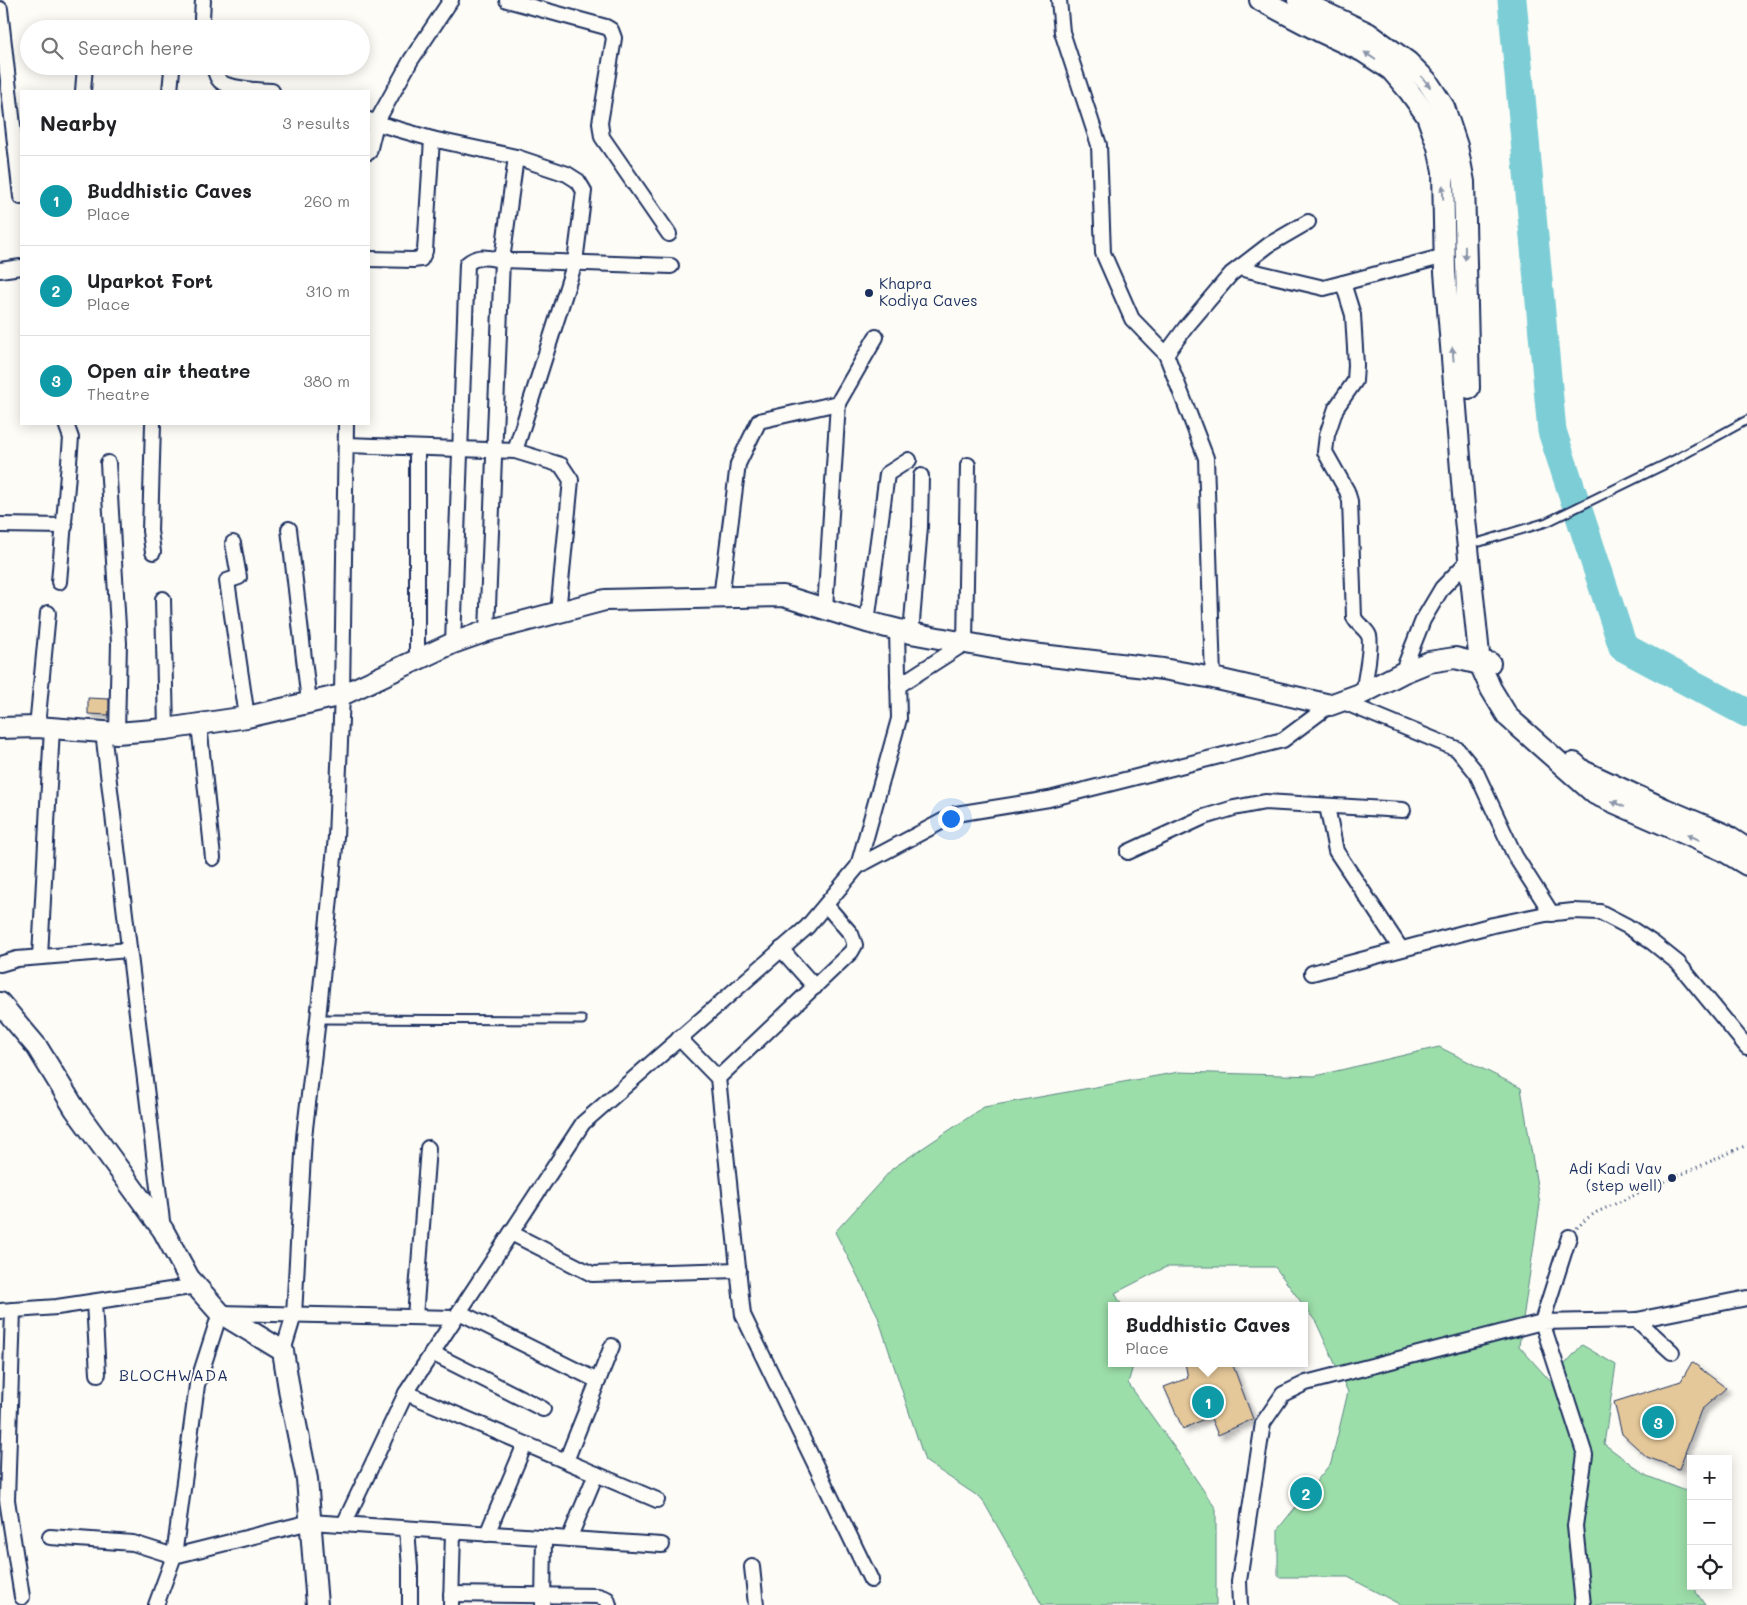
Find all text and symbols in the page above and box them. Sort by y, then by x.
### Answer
search box [20,20,370,75]
icon: search [38,34,66,62]
text: Search here [78,35,194,60]
one-way arrow [1363,51,1376,61]
one-way arrow [1421,75,1432,88]
text: Nearby [40,109,117,136]
text: 3 results [282,112,350,133]
text: Buddhistic Caves [87,178,252,203]
one-way arrow [1439,184,1447,200]
text: 1 [52,190,60,211]
text: 260 m [304,190,350,211]
text: Place [87,203,130,224]
one-way arrow [1461,246,1469,262]
text: Uparkot Fort [87,268,213,293]
place label: Khapra Kodiya Caves [879,273,978,310]
text: 2 [52,280,60,301]
text: 310 m [306,280,350,301]
marker: Khapra Kodiya Caves [863,287,875,299]
text: Place [87,293,130,314]
one-way arrow [1448,346,1456,362]
text: Open air theatre [87,358,250,383]
text: 3 [51,370,61,391]
text: 380 m [303,370,350,391]
text: Theatre [87,383,150,404]
one-way arrow [1611,800,1625,808]
your location [938,806,964,832]
one-way arrow [1686,832,1700,840]
place label: Adi Kadi Vav (step well) [1568,1158,1662,1195]
marker: Adi Kadi Vav (step well) [1666,1172,1678,1184]
popup [1108,1302,1308,1367]
text: Buddhistic Caves [1126,1312,1290,1337]
text: Place [1126,1337,1169,1358]
district label: BLOCHWADA [119,1364,229,1385]
pin: 1 [1192,1383,1224,1421]
pin: 3 [1642,1403,1674,1441]
map controls [1687,1455,1732,1590]
button: + [1687,1455,1732,1500]
pin: 2 [1290,1474,1322,1512]
button: − [1687,1500,1732,1545]
button: locate [1687,1545,1732,1590]

